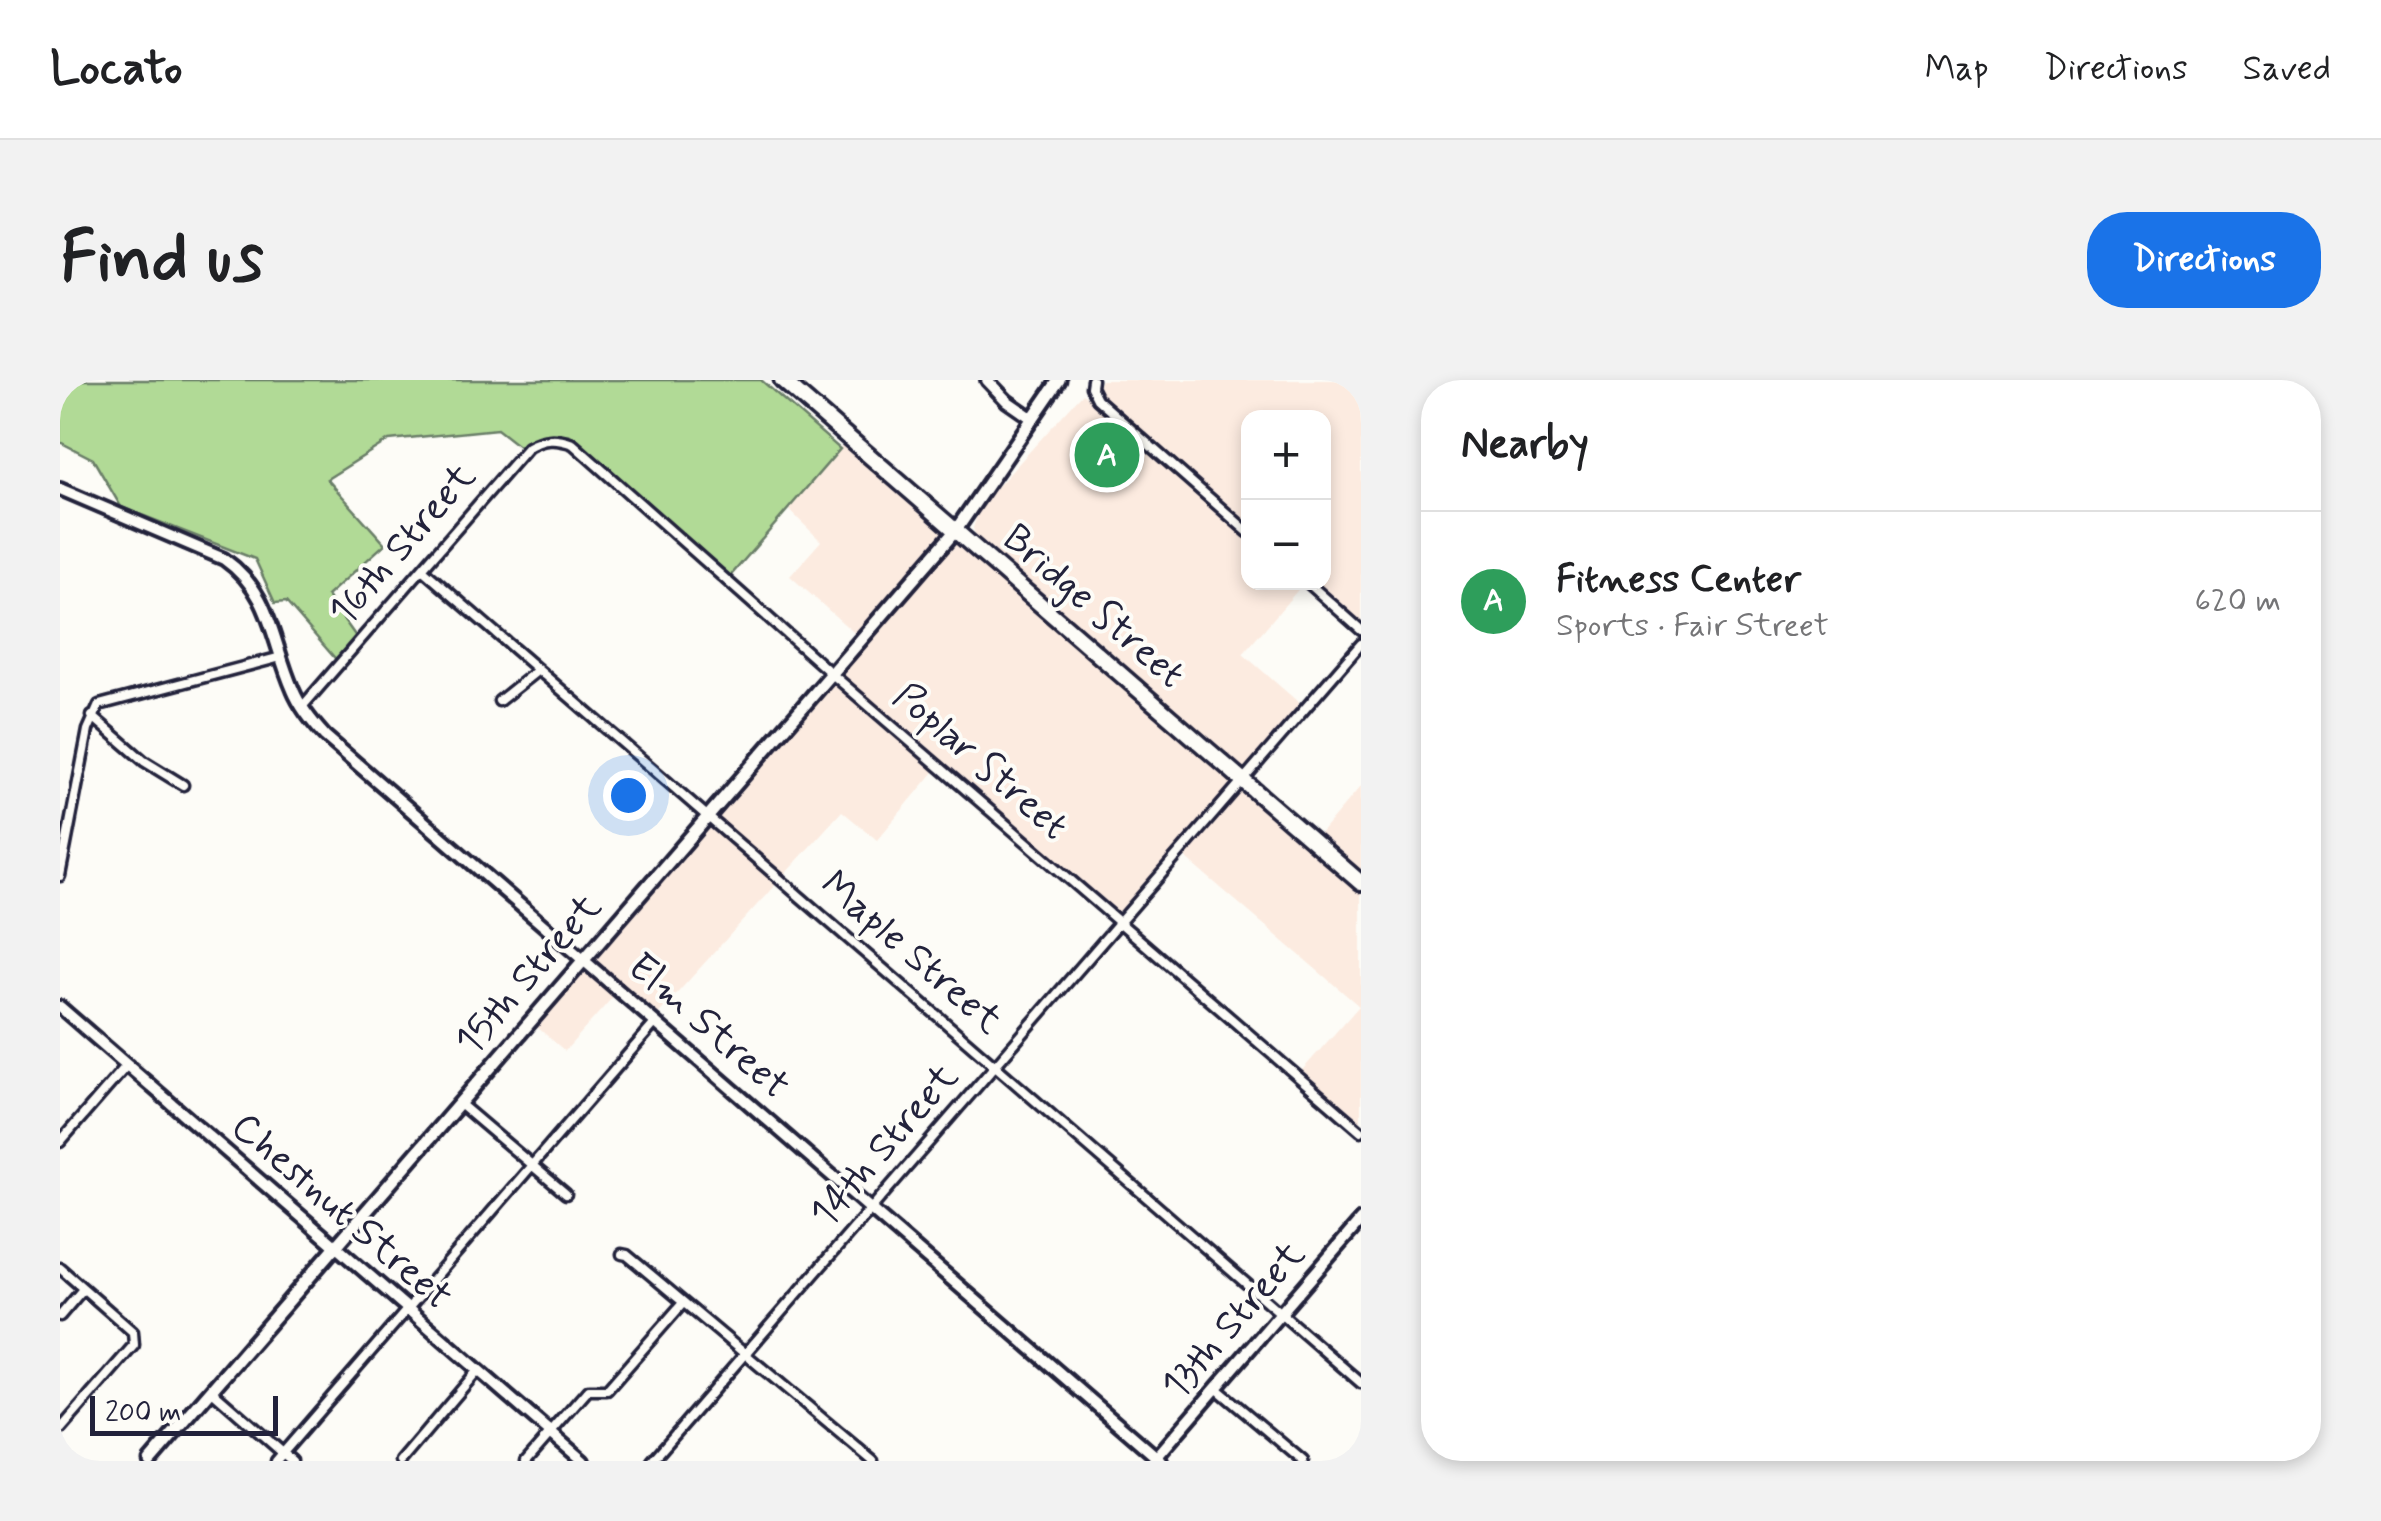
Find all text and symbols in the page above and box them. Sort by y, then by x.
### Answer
text: Locato [50,38,182,101]
text: Map [1925,46,1989,92]
text: Directions [2044,46,2188,92]
text: Saved [2243,46,2331,92]
button: Directions [2087,212,2321,308]
text: Find us [60,214,264,306]
map controls [1241,410,1331,590]
button: + [1241,410,1331,500]
pin: A [1074,418,1140,492]
text: Nearby [1461,418,1589,473]
street label: 16th Street [318,453,488,637]
button: − [1241,500,1331,590]
street label: Bridge Street [991,513,1195,701]
text: Fitness Center [1556,556,1801,605]
text: A [1483,580,1504,622]
text: 620 m [2194,580,2281,622]
text: Sports · Fair Street [1556,605,1829,647]
street label: Poplar Street [881,672,1079,852]
your location [603,770,654,821]
street label: Maple Street [809,860,1013,1046]
street label: 15th Street [444,883,614,1067]
street label: Elm Street [616,942,800,1112]
street label: 14th Street [799,1053,971,1239]
street label: Chestnut Street [219,1102,463,1322]
street label: 13th Street [1151,1231,1317,1411]
scale bar [90,1391,278,1436]
text: 200 m [105,1395,181,1432]

